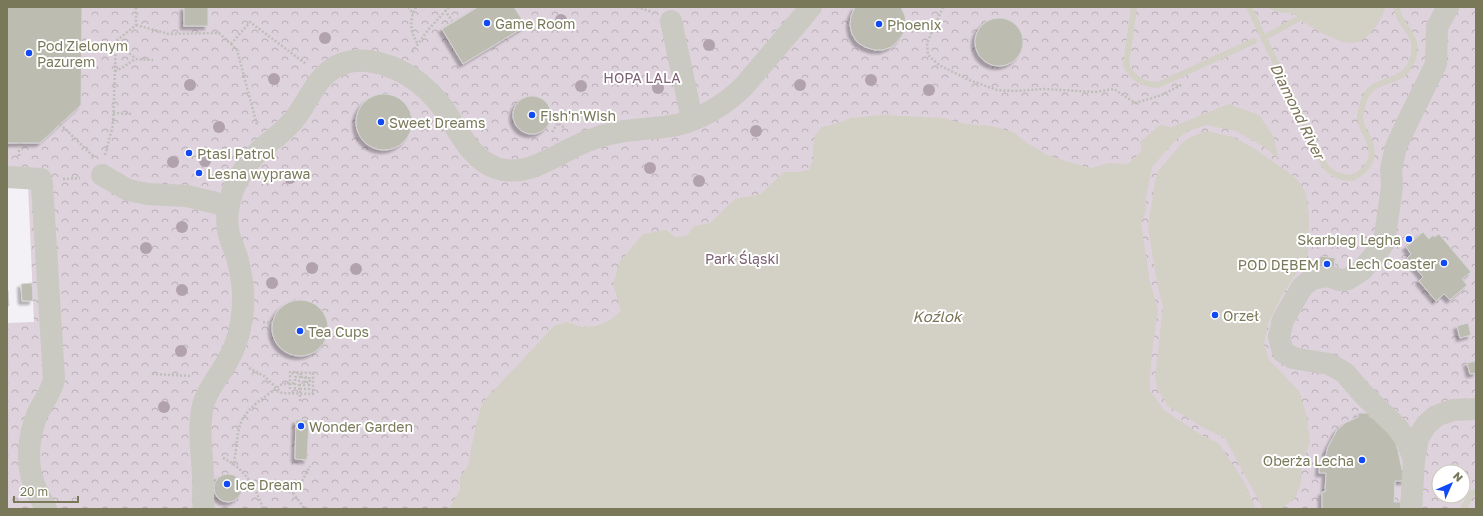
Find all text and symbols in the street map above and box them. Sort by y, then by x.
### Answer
place label: Game Room [495,15,575,32]
place label: Phoenix [887,16,942,33]
marker: Game Room [482,18,492,28]
marker: Phoenix [874,19,884,29]
place label: Pod Zielonym Pazurem [37,37,128,70]
marker: Pod Zielonym Pazurem [24,48,34,58]
water label: Diamond River [1267,60,1330,164]
park label: HOPA LALA [603,69,681,86]
place label: Fish'n'Wish [540,107,616,124]
marker: Fish'n'Wish [527,110,537,120]
place label: Sweet Dreams [389,114,485,131]
marker: Sweet Dreams [376,117,386,127]
place label: Ptasi Patrol [197,145,275,162]
marker: Ptasi Patrol [184,148,194,158]
place label: Lesna wyprawa [207,165,311,182]
marker: Lesna wyprawa [194,168,204,178]
place label: Skarbieg Legha [1297,231,1401,248]
marker: Skarbieg Legha [1404,234,1414,244]
park label: Park Śląski [705,250,779,267]
place label: Lech Coaster [1348,255,1437,272]
place label: POD DĘBEM [1238,256,1319,273]
marker: Lech Coaster [1439,258,1449,268]
marker: POD DĘBEM [1322,259,1332,269]
water label: Koźlok [913,307,963,325]
place label: Orzeł [1223,307,1259,324]
marker: Orzeł [1210,310,1220,320]
place label: Tea Cups [308,323,369,340]
marker: Tea Cups [295,326,305,336]
place label: Wonder Garden [309,418,413,435]
marker: Wonder Garden [296,421,306,431]
place label: Oberża Lecha [1263,452,1354,469]
marker: Oberża Lecha [1357,455,1367,465]
north arrow [1431,464,1471,504]
text: N [1451,469,1466,484]
place label: Ice Dream [235,476,302,493]
scale bar [14,478,78,504]
marker: Ice Dream [222,479,232,489]
text: 20 m [20,484,48,499]

